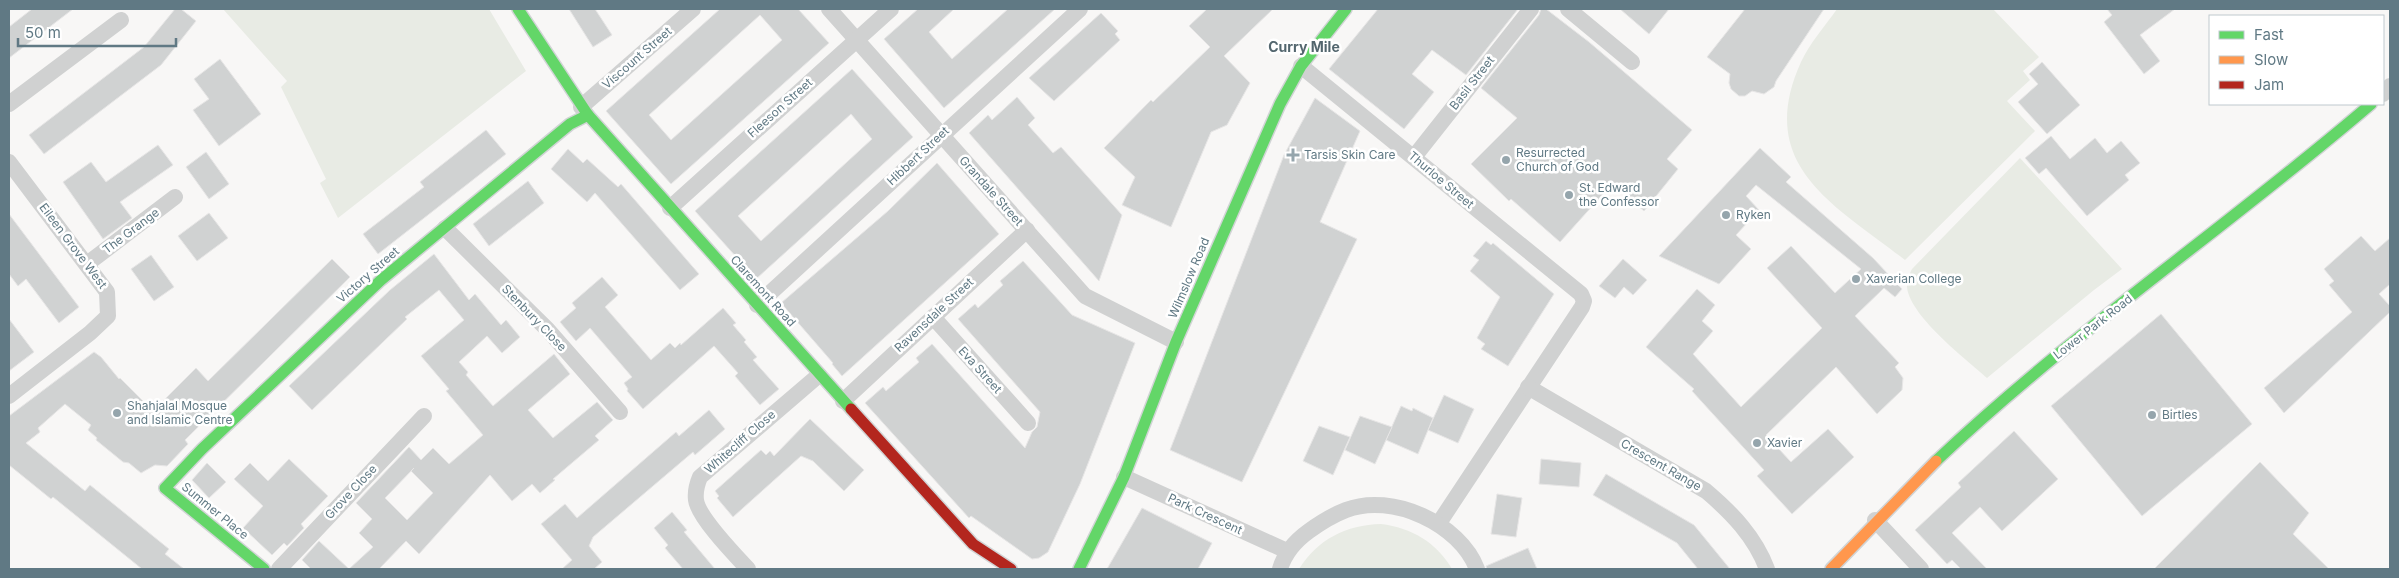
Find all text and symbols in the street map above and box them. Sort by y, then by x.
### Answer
scale bar [18,15,175,47]
legend [2209,15,2384,105]
text: 50 m [25,23,61,42]
street label: Viscount Street [599,23,674,92]
text: Fast [2254,25,2284,44]
district label: Curry Mile [1268,38,1340,55]
text: Slow [2254,50,2288,69]
street label: Basil Street [1446,53,1497,113]
street label: Fleeson Street [744,75,815,141]
text: Jam [2254,75,2284,94]
street label: Hibbert Street [884,123,952,188]
place label: Resurrected Church of God [1516,145,1599,174]
place label: Tarsis Skin Care [1304,147,1396,162]
marker: Tarsis Skin Care [1286,148,1300,162]
street label: Thurloe Street [1405,148,1477,211]
street label: Grandale Street [956,153,1027,229]
marker: Resurrected Church of God [1500,154,1512,166]
place label: St. Edward the Confessor [1579,180,1659,209]
marker: St. Edward the Confessor [1563,189,1575,201]
street label: Eileen Grove West [36,200,110,291]
street label: The Grange [99,204,162,257]
place label: Ryken [1736,207,1771,222]
marker: Ryken [1720,209,1732,221]
street label: Wilmslow Road [1165,235,1212,321]
street label: Victory Street [333,243,402,306]
street label: Claremont Road [727,252,799,329]
place label: Xaverian College [1866,271,1962,286]
marker: Xaverian College [1850,273,1862,285]
street label: Ravensdale Street [891,274,976,355]
street label: Stenbury Close [499,281,570,354]
street label: Lower Park Road [2050,291,2135,362]
street label: Eva Street [955,343,1005,396]
place label: Shahjalal Mosque and Islamic Centre [127,398,233,427]
marker: Shahjalal Mosque and Islamic Centre [111,407,123,419]
street label: Whitecliff Close [701,407,778,477]
place label: Birtles [2162,407,2198,422]
marker: Birtles [2146,409,2158,421]
street label: Crescent Range [1618,435,1704,494]
place label: Xavier [1767,435,1803,450]
marker: Xavier [1751,437,1763,449]
street label: Grove Close [322,461,380,522]
street label: Summer Place [179,479,252,542]
street label: Park Crescent [1166,490,1245,537]

